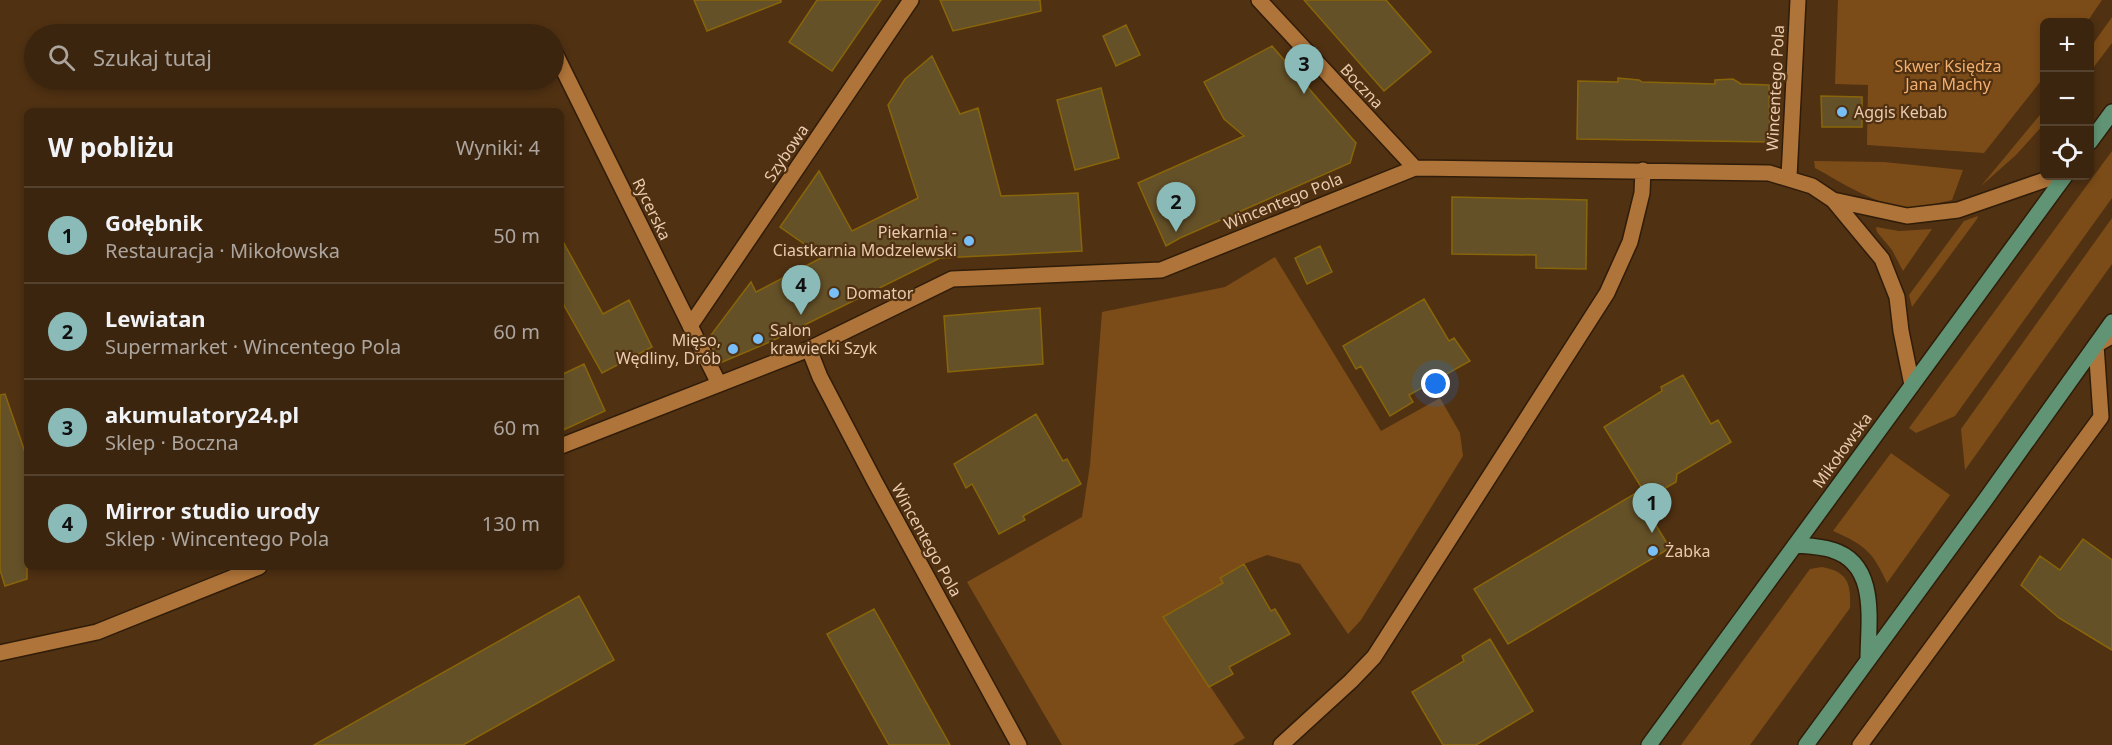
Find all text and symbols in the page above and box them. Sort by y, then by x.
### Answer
map controls [2040,18,2094,180]
button: + [2040,18,2094,72]
search box [24,24,564,90]
street label: Wincentego Pola [1761,24,1789,152]
icon: search [45,41,78,74]
text: Szukaj tutaj [93,42,212,72]
pin: 3 [1284,44,1324,94]
park label: Skwer Księdza Jana Machy [1895,55,2001,95]
street label: Boczna [1335,59,1389,113]
button: − [2040,72,2094,126]
place label: Aggis Kebab [1854,101,1947,123]
marker: Aggis Kebab [1835,105,1849,119]
street label: Szybowa [759,120,813,186]
button: locate [2040,126,2094,180]
text: W pobliżu [48,129,174,165]
text: Wyniki: 4 [456,134,540,161]
street label: Wincentego Pola [1220,167,1346,235]
street label: Rycerska [628,174,676,244]
pin: 2 [1156,182,1196,232]
text: Gołębnik [105,207,203,237]
place label: Piekarnia - Ciastkarnia Modzelewski [773,221,957,261]
text: 1 [62,222,73,249]
text: 50 m [493,222,540,249]
marker: Piekarnia - Ciastkarnia Modzelewski [962,234,976,248]
text: Restauracja · Mikołowska [105,237,340,264]
pin: 4 [782,266,820,315]
place label: Domator [846,282,914,304]
marker: Domator [827,286,841,300]
text: Lewiatan [105,303,206,333]
text: 2 [62,318,73,345]
text: 60 m [493,318,540,345]
place label: Salon krawiecki Szyk [770,319,878,359]
place label: Mięso, Wędliny, Drób [616,329,721,369]
marker: Salon krawiecki Szyk [751,332,765,346]
text: Supermarket · Wincentego Pola [105,333,401,360]
marker: Mięso, Wędliny, Drób [726,342,740,356]
your location [1421,369,1450,398]
text: akumulatory24.pl [105,399,299,429]
street label: Mikołowska [1807,408,1877,492]
text: 3 [62,414,73,441]
text: 60 m [493,414,540,441]
text: Sklep · Boczna [105,429,239,456]
street label: Wincentego Pola [887,479,967,601]
pin: 1 [1632,484,1672,533]
text: Mirror studio urody [105,495,320,525]
text: 4 [62,510,73,537]
text: 130 m [482,510,540,537]
text: Sklep · Wincentego Pola [105,525,329,552]
place label: Żabka [1665,540,1711,562]
marker: Żabka [1646,544,1660,558]

